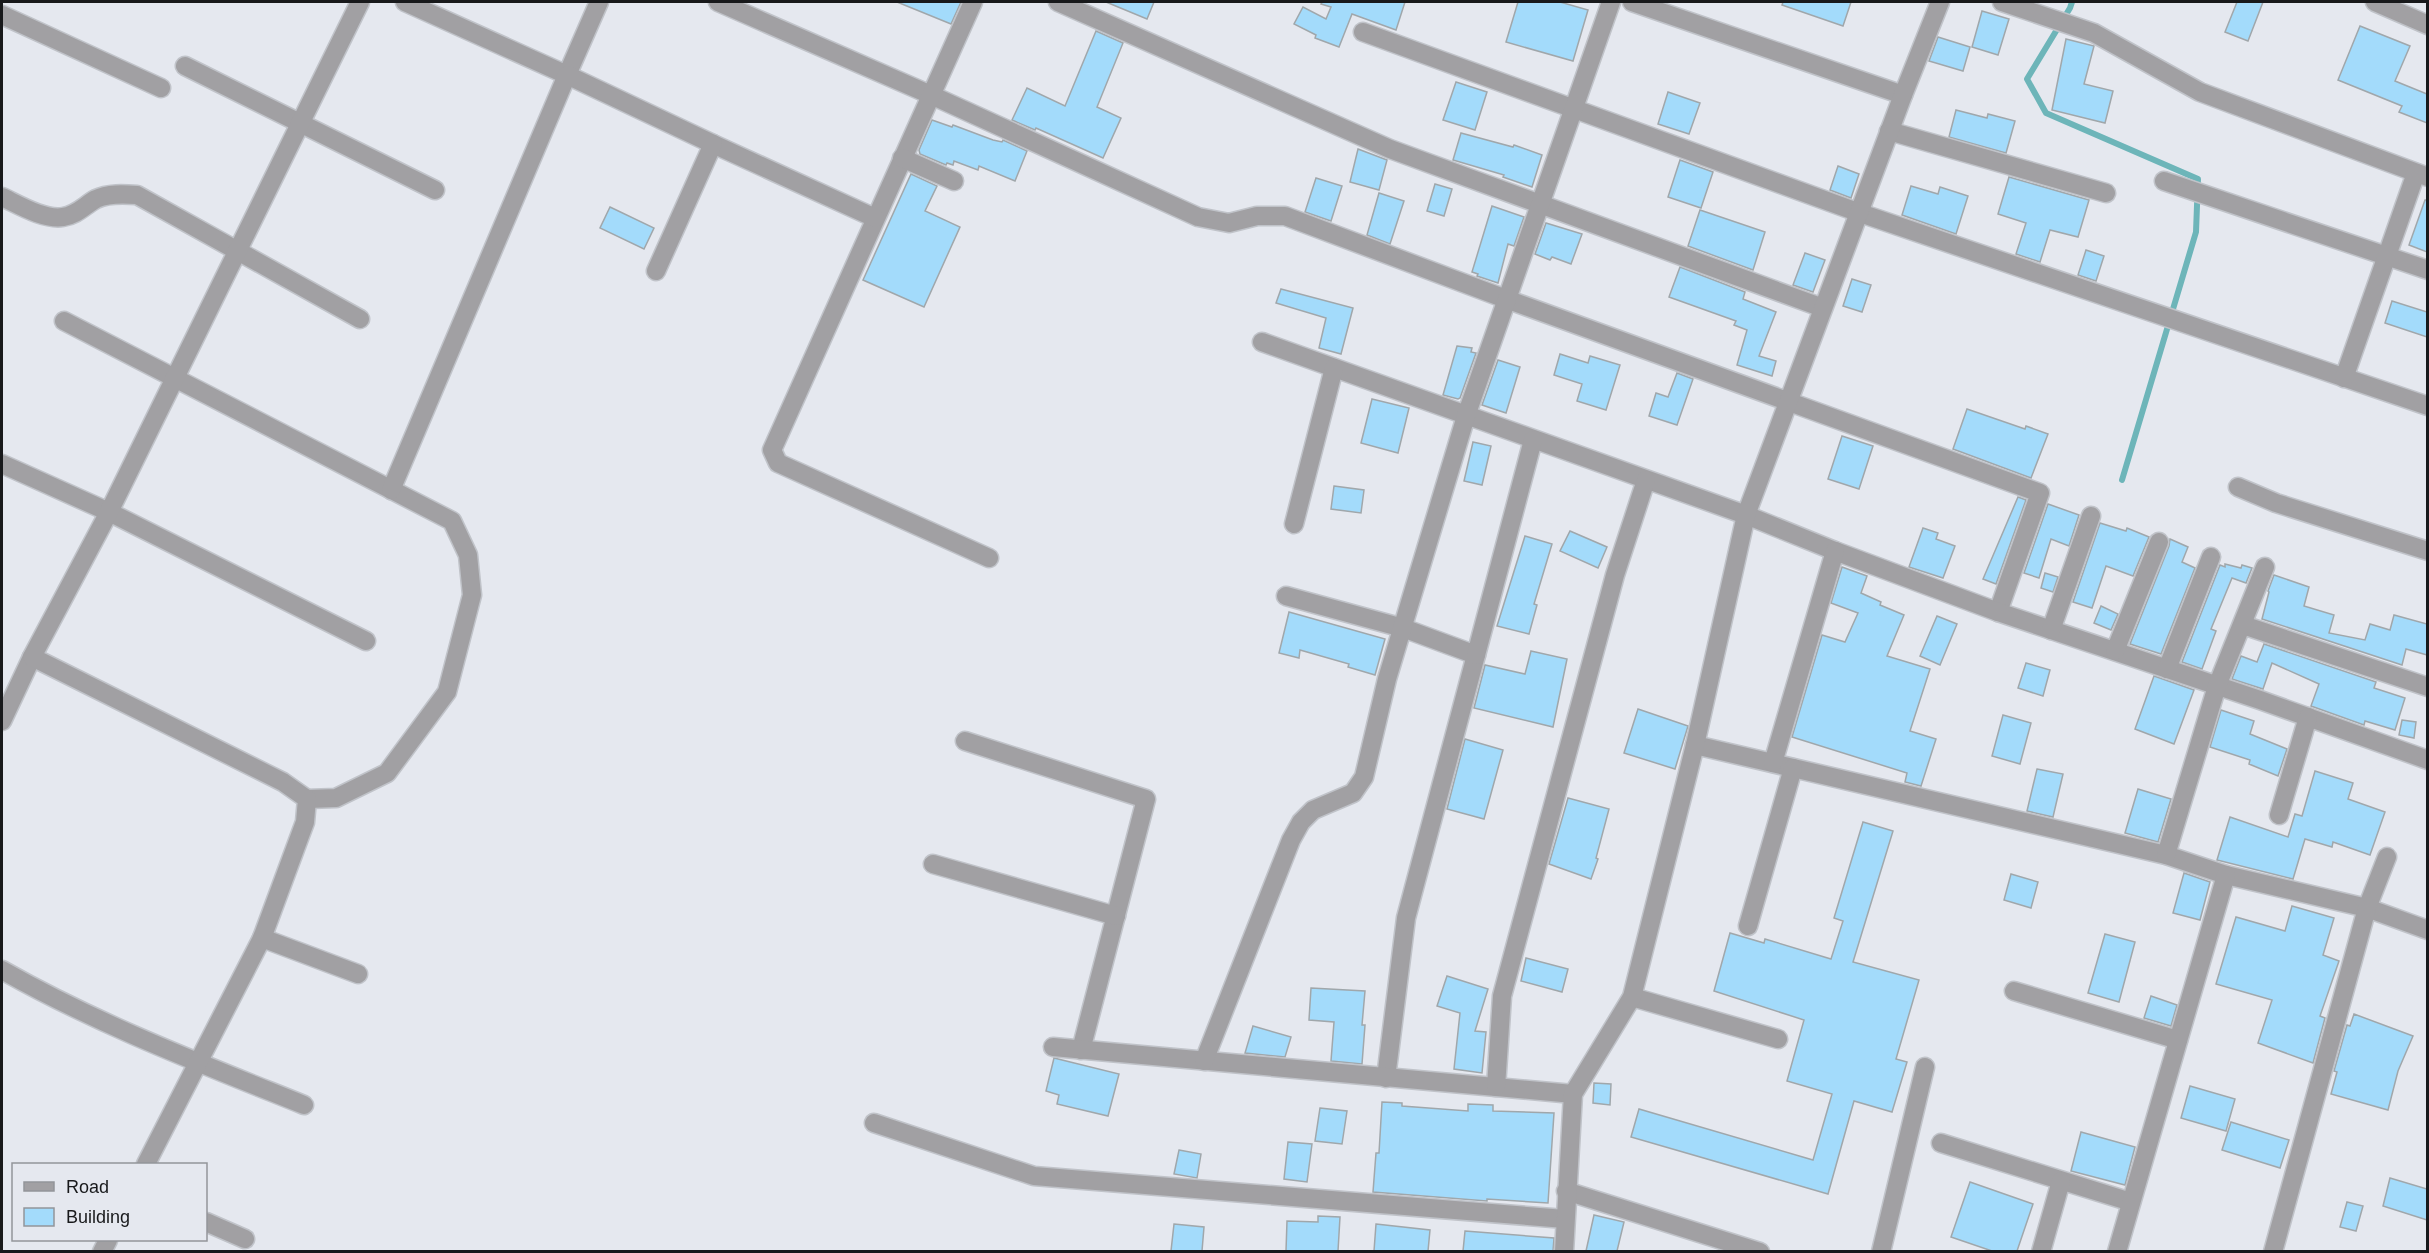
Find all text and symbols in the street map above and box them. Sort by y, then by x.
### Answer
legend [12,1163,207,1241]
text: Road [66,1177,109,1197]
text: Building [66,1207,130,1227]

